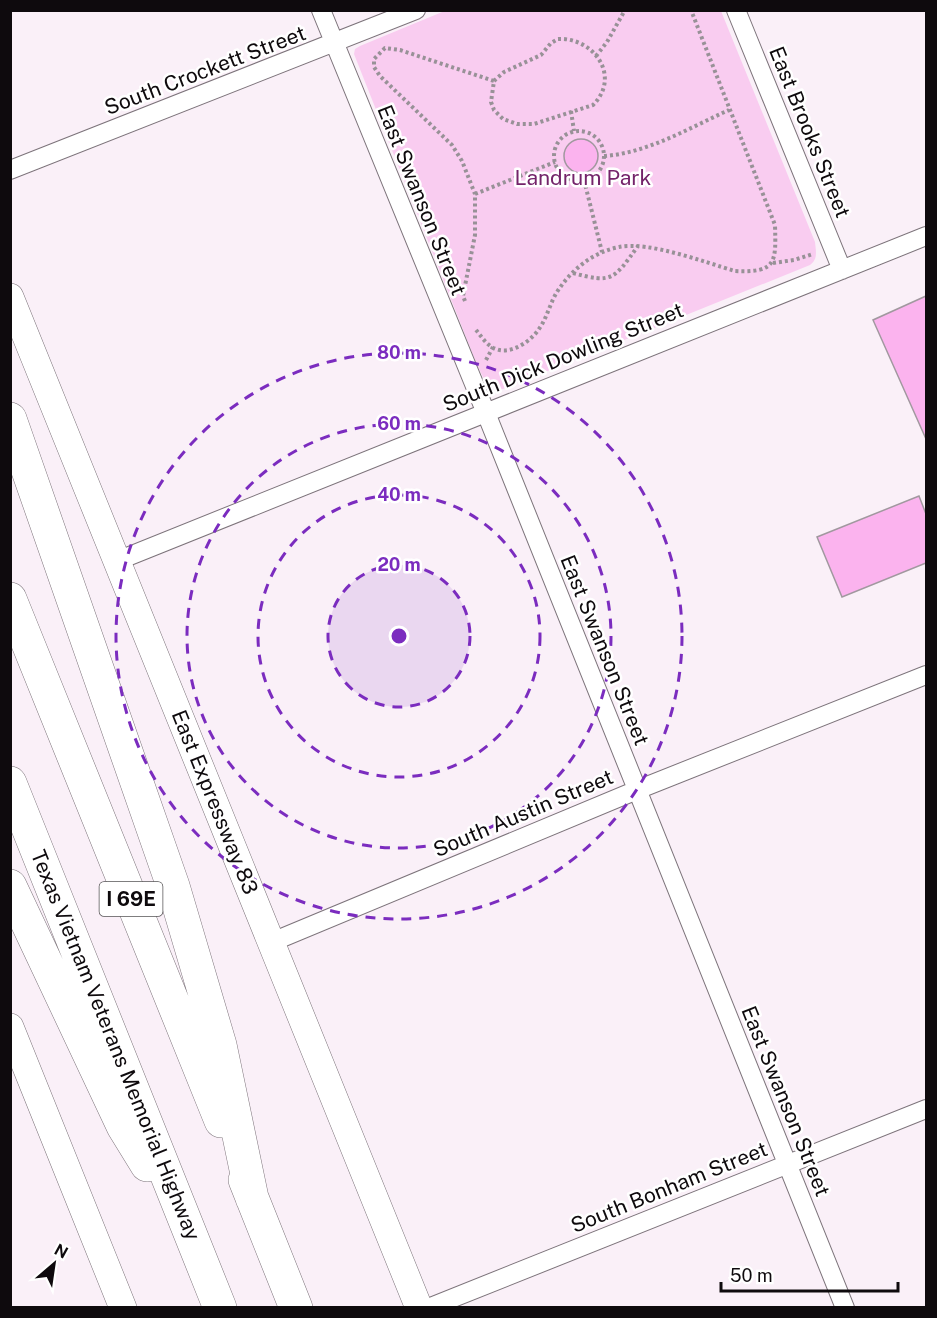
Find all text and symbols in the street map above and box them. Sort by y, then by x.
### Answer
street label: South Crockett Street [101,20,309,120]
street label: East Brooks Street [764,43,856,221]
street label: East Swanson Street [372,101,472,299]
park label: Landrum Park [515,165,652,190]
street label: South Dick Dowling Street [439,297,687,417]
text: 80 m [377,342,421,363]
text: 60 m [377,413,421,434]
text: 40 m [377,484,421,505]
street label: East Swanson Street [555,551,655,749]
text: 20 m [377,554,421,575]
centre of rings [389,626,409,646]
street label: East Expressway 83 [167,706,263,898]
street label: South Austin Street [429,764,617,862]
street label: Texas Vietnam Veterans Memorial Highway [26,846,206,1244]
road number: I 69E [100,882,162,916]
street label: East Swanson Street [736,1002,836,1200]
street label: South Bonham Street [567,1136,771,1238]
north arrow [24,1234,84,1294]
text: N [51,1240,71,1263]
scale bar [721,1255,898,1293]
text: 50 m [730,1265,773,1286]

